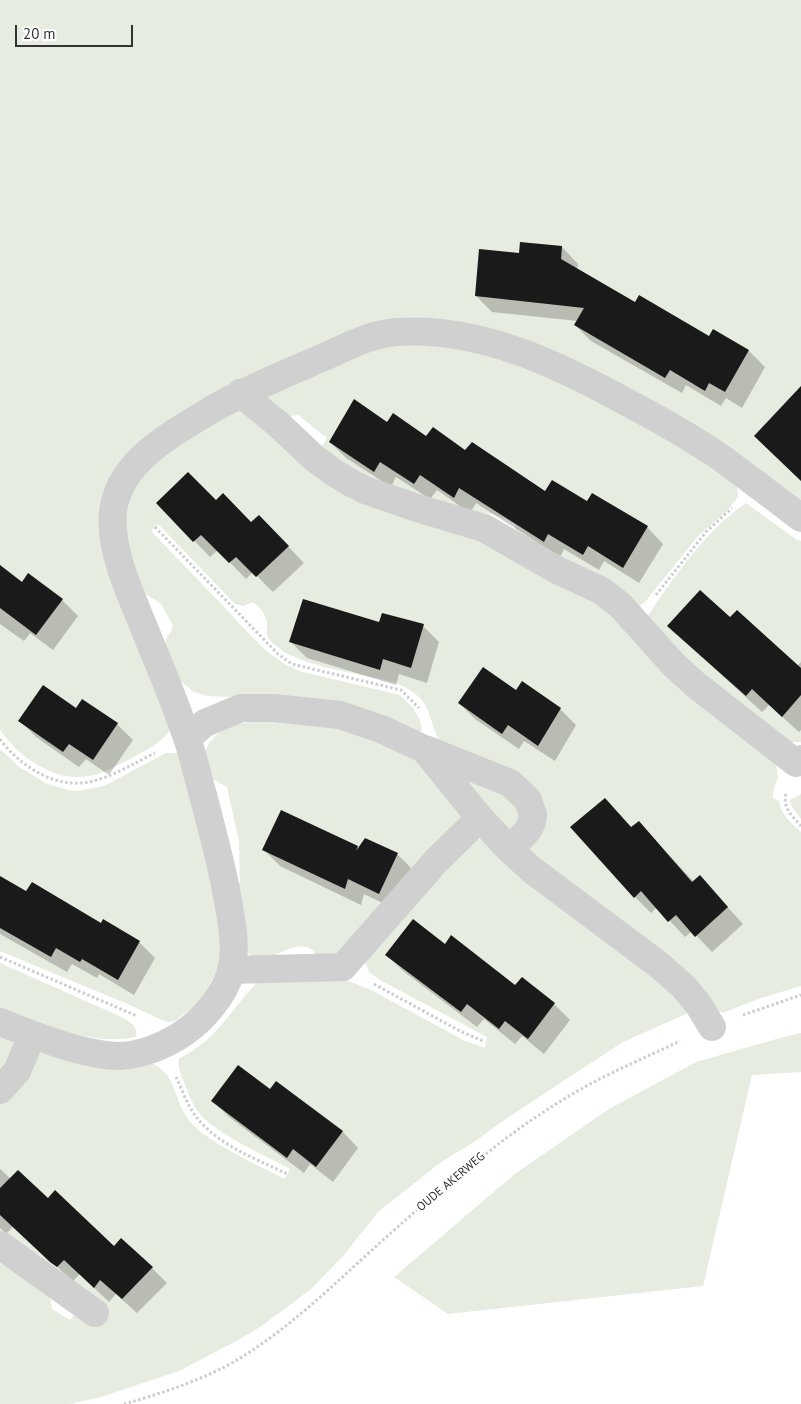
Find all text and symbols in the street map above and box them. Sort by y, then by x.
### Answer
scale bar [18,15,135,47]
text: 20 m [23,24,56,43]
street label: OUDE AKERWEG [414,1149,488,1215]

